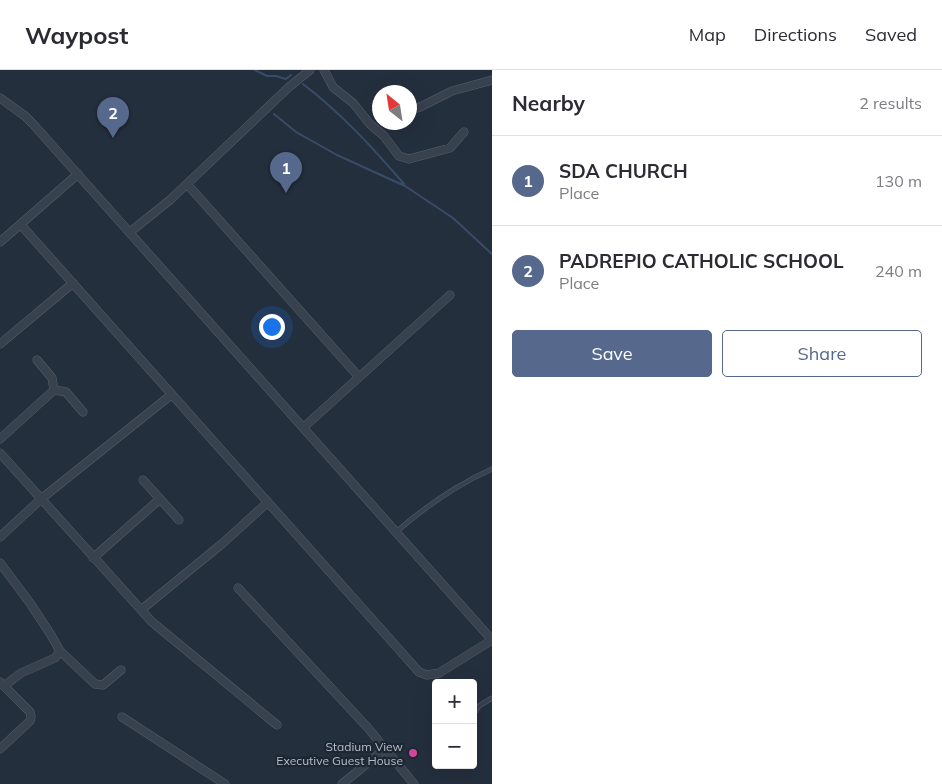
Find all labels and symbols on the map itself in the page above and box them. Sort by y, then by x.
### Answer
north arrow [372,85,417,130]
pin: 2 [97,97,129,138]
pin: 1 [270,152,302,193]
your location [259,314,285,340]
place label: Stadium View Executive Guest House [276,739,404,768]
marker: Stadium View Executive Guest House [407,747,419,759]

